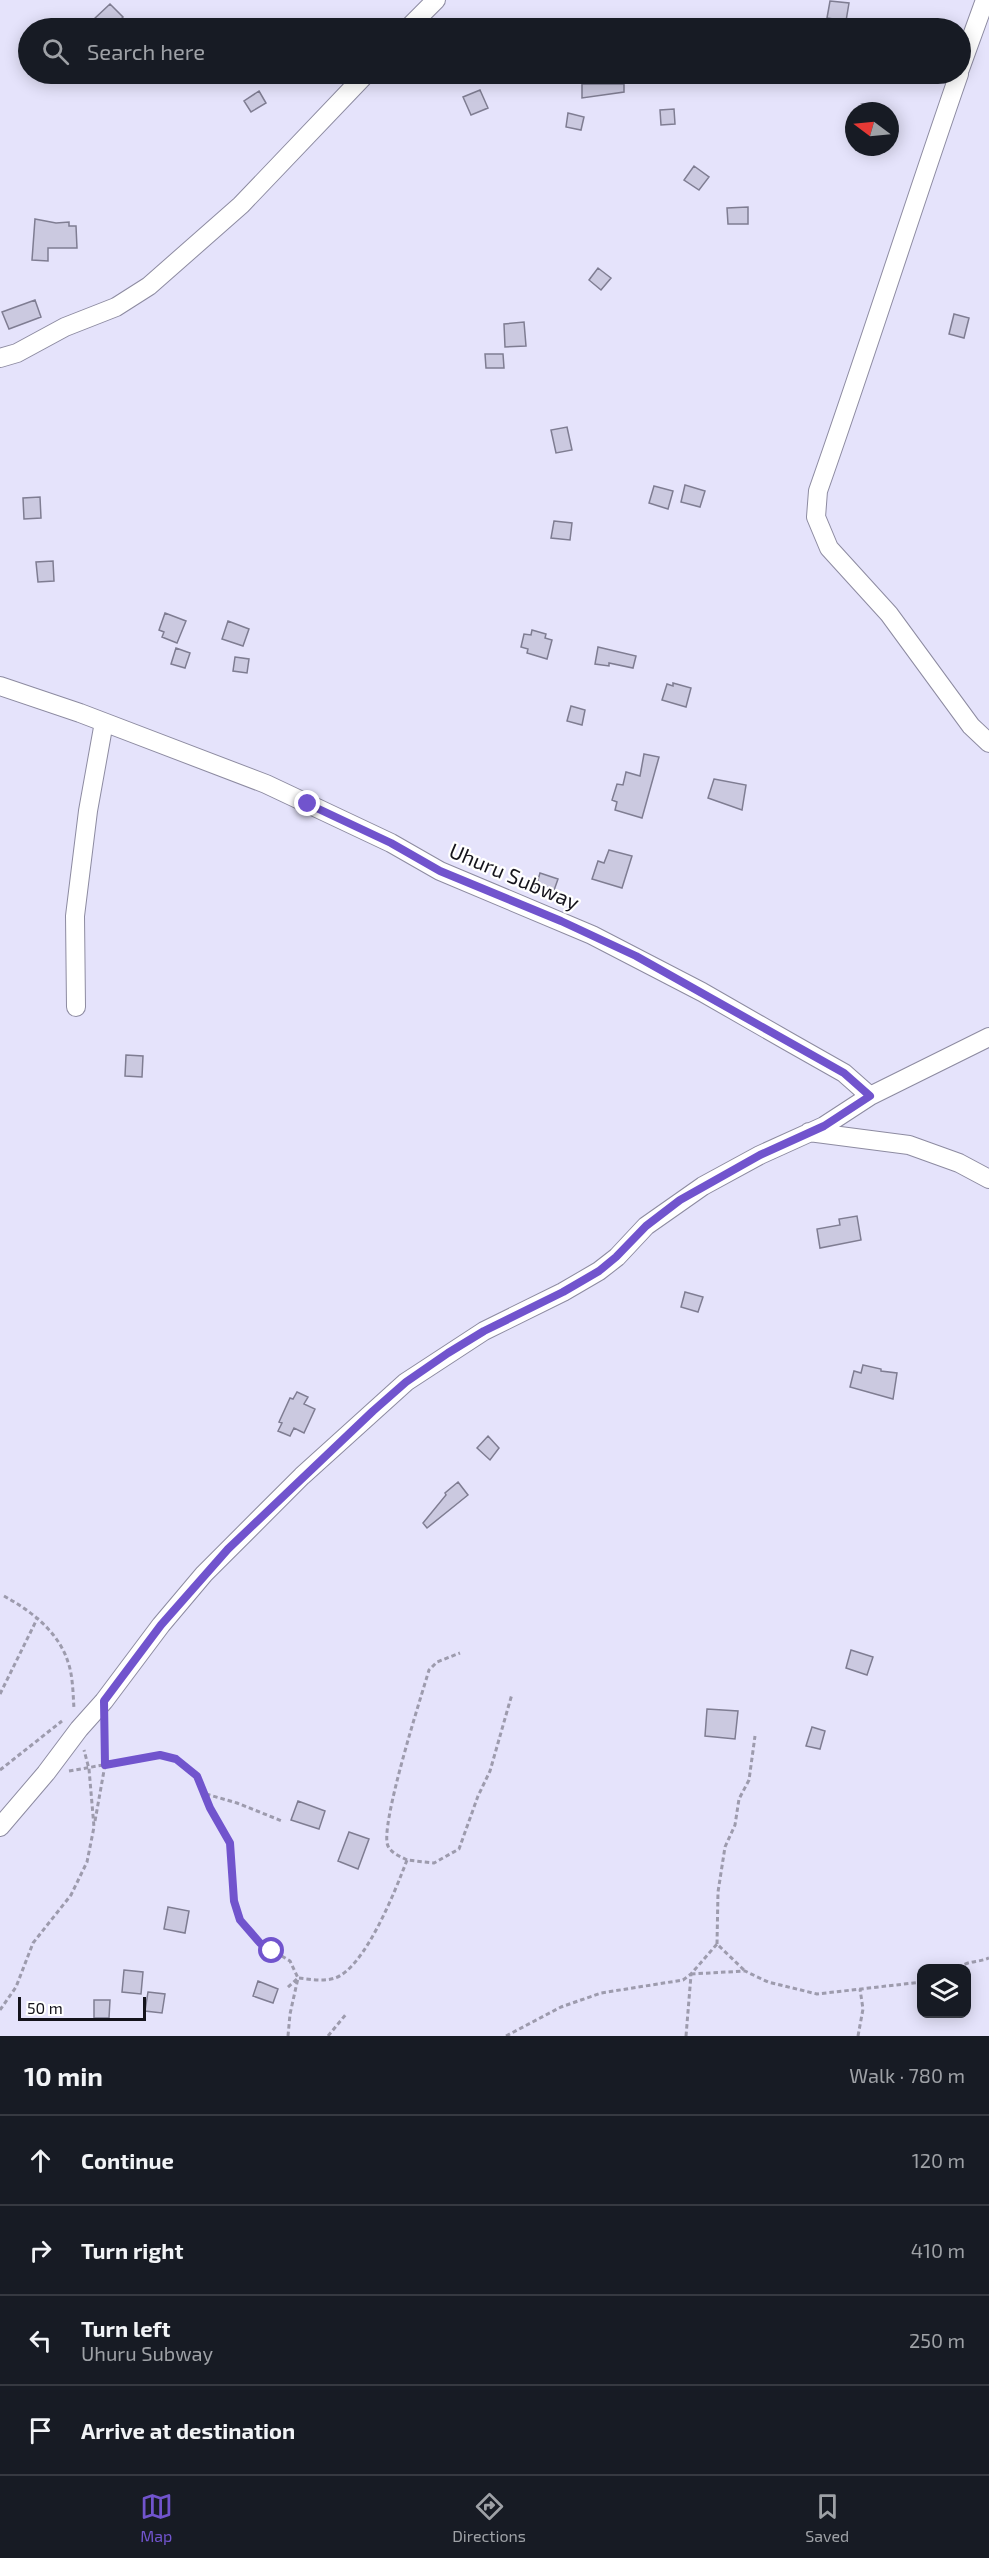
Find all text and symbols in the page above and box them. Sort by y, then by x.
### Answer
search box [18,18,971,84]
icon: search [39,35,72,68]
text: Search here [87,38,205,64]
north arrow [845,102,899,156]
route end [294,790,320,816]
street label: Uhuru Subway [446,837,583,914]
route start [258,1937,284,1963]
map controls [917,1964,971,2018]
button: layers [917,1964,971,2018]
scale bar [18,1994,146,2022]
text: 50 m [27,1998,63,2017]
text: 10 min [24,2060,103,2091]
text: Walk · 780 m [849,2063,965,2087]
icon: ahead [24,2144,57,2177]
text: Continue [81,2147,174,2173]
text: 120 m [912,2148,965,2172]
icon: right [24,2234,57,2267]
text: Turn right [81,2237,183,2263]
text: 410 m [911,2238,965,2262]
text: Turn left [81,2315,170,2341]
icon: left [24,2324,57,2357]
text: 250 m [909,2328,965,2352]
text: Uhuru Subway [81,2341,213,2365]
icon: arrive [24,2414,57,2447]
text: Arrive at destination [81,2417,295,2443]
tab: Map [140,2490,173,2545]
tab: Directions [452,2490,526,2545]
tab: Saved [805,2490,849,2545]

